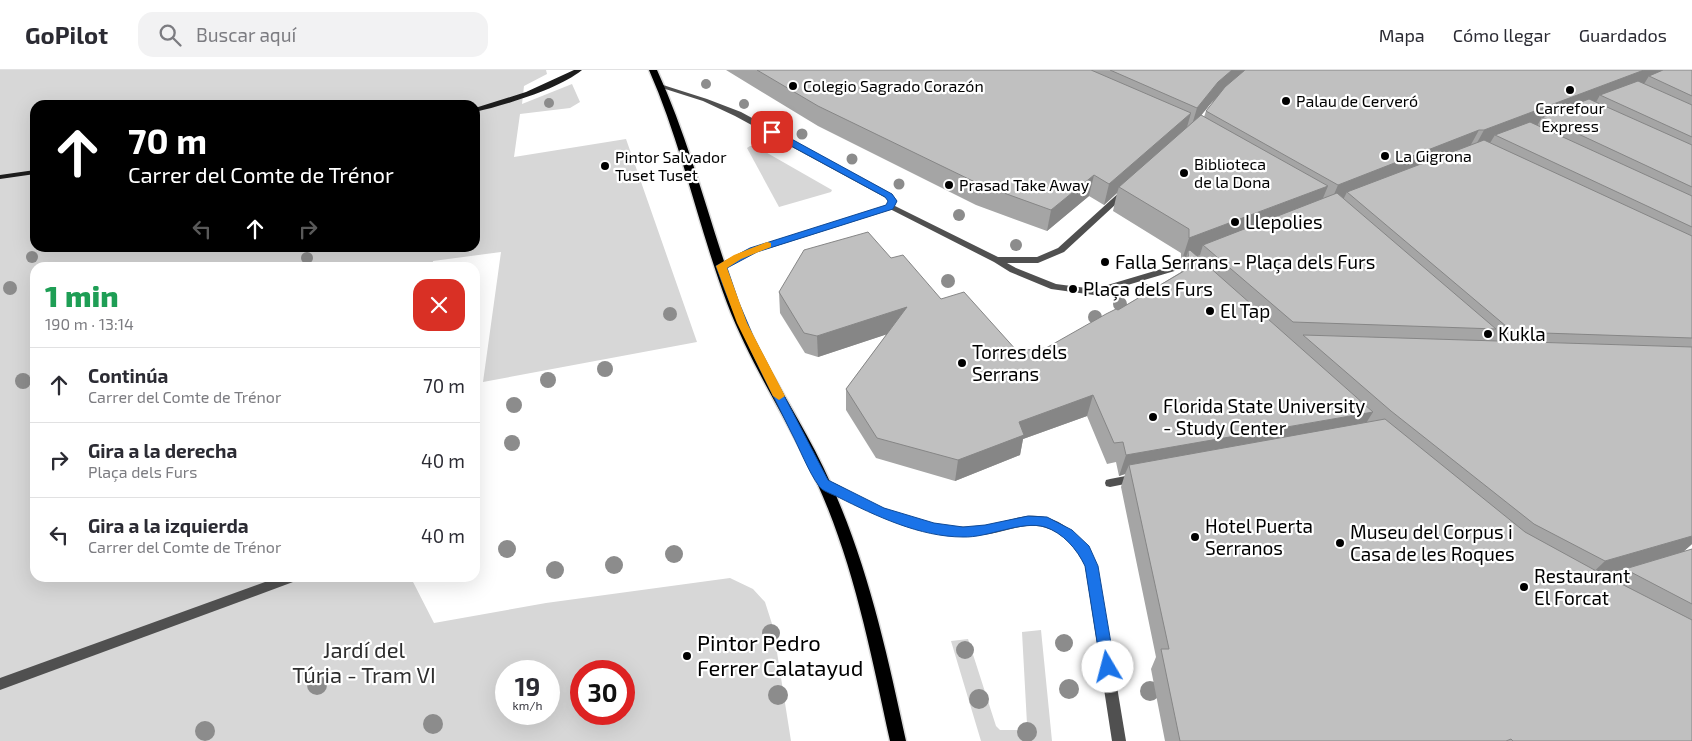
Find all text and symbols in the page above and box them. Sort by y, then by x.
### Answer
search box [138,12,488,57]
text: GoPilot [25,20,108,49]
icon: search [156,21,184,49]
text: Buscar aquí [196,23,296,46]
text: Mapa [1379,24,1425,46]
text: Cómo llegar [1453,24,1551,46]
text: Guardados [1579,24,1667,46]
place label: Colegio Sagrado Corazón [803,76,984,95]
marker: Colegio Sagrado Corazón [787,80,799,92]
marker: Carrefour Express [1564,84,1576,96]
place label: Palau de Cerveró [1296,91,1418,110]
marker: Palau de Cerveró [1280,95,1292,107]
place label: Carrefour Express [1535,98,1605,135]
pin [751,111,793,153]
icon: arrive [758,118,786,146]
text: 70 m [128,119,207,161]
icon: ahead [45,120,110,185]
place label: La Gigrona [1395,146,1472,165]
place label: Pintor Salvador Tuset Tuset [615,147,727,184]
marker: La Gigrona [1379,150,1391,162]
place label: Biblioteca de la Dona [1194,154,1270,191]
marker: Pintor Salvador Tuset Tuset [599,160,611,172]
text: Carrer del Comte de Trénor [128,161,394,187]
marker: Biblioteca de la Dona [1178,167,1190,179]
place label: Prasad Take Away [959,175,1090,194]
marker: Prasad Take Away [943,179,955,191]
place label: Llepolies [1245,210,1323,233]
icon: left [188,215,216,243]
icon: ahead [241,215,269,243]
icon: right [294,215,322,243]
marker: Llepolies [1229,216,1241,228]
place label: Falla Serrans - Plaça dels Furs [1115,250,1375,274]
marker: Falla Serrans - Plaça dels Furs [1099,256,1111,268]
text: 1 min [45,277,119,313]
place label: Plaça dels Furs [1083,277,1213,301]
button: close [413,279,465,331]
marker: Plaça dels Furs [1067,283,1079,295]
place label: El Tap [1220,299,1270,322]
marker: El Tap [1204,305,1216,317]
text: 190 m · 13:14 [45,314,134,333]
place label: Kukla [1498,322,1546,345]
marker: Kukla [1482,328,1494,340]
place label: Torres dels Serrans [972,340,1067,385]
marker: Torres dels Serrans [956,357,968,369]
text: Continúa [88,364,168,387]
icon: ahead [45,371,73,399]
text: 70 m [423,374,465,397]
text: Carrer del Comte de Trénor [88,387,281,406]
place label: Florida State University - Study Center [1163,394,1365,439]
marker: Florida State University - Study Center [1147,411,1159,423]
text: Gira a la derecha [88,439,237,462]
icon: right [45,446,73,474]
text: 40 m [421,449,465,472]
text: Plaça dels Furs [88,462,197,481]
text: Gira a la izquierda [88,514,249,537]
place label: Hotel Puerta Serranos [1205,514,1313,559]
place label: Museu del Corpus i Casa de les Roques [1350,520,1515,565]
icon: left [45,521,73,549]
text: 40 m [421,524,465,547]
marker: Hotel Puerta Serranos [1189,531,1201,543]
text: Carrer del Comte de Trénor [88,537,281,556]
marker: Museu del Corpus i Casa de les Roques [1334,537,1346,549]
place label: Restaurant El Forcat [1534,564,1630,609]
marker: Restaurant El Forcat [1518,581,1530,593]
place label: Pintor Pedro Ferrer Calatayud [697,629,863,680]
park label: Jardí del Túria - Tram VI [292,636,436,687]
position arrow [1081,640,1133,692]
marker: Pintor Pedro Ferrer Calatayud [681,650,693,662]
speed limit sign: 30 [570,660,635,725]
text: 19 [515,671,540,701]
text: km/h [513,698,542,712]

